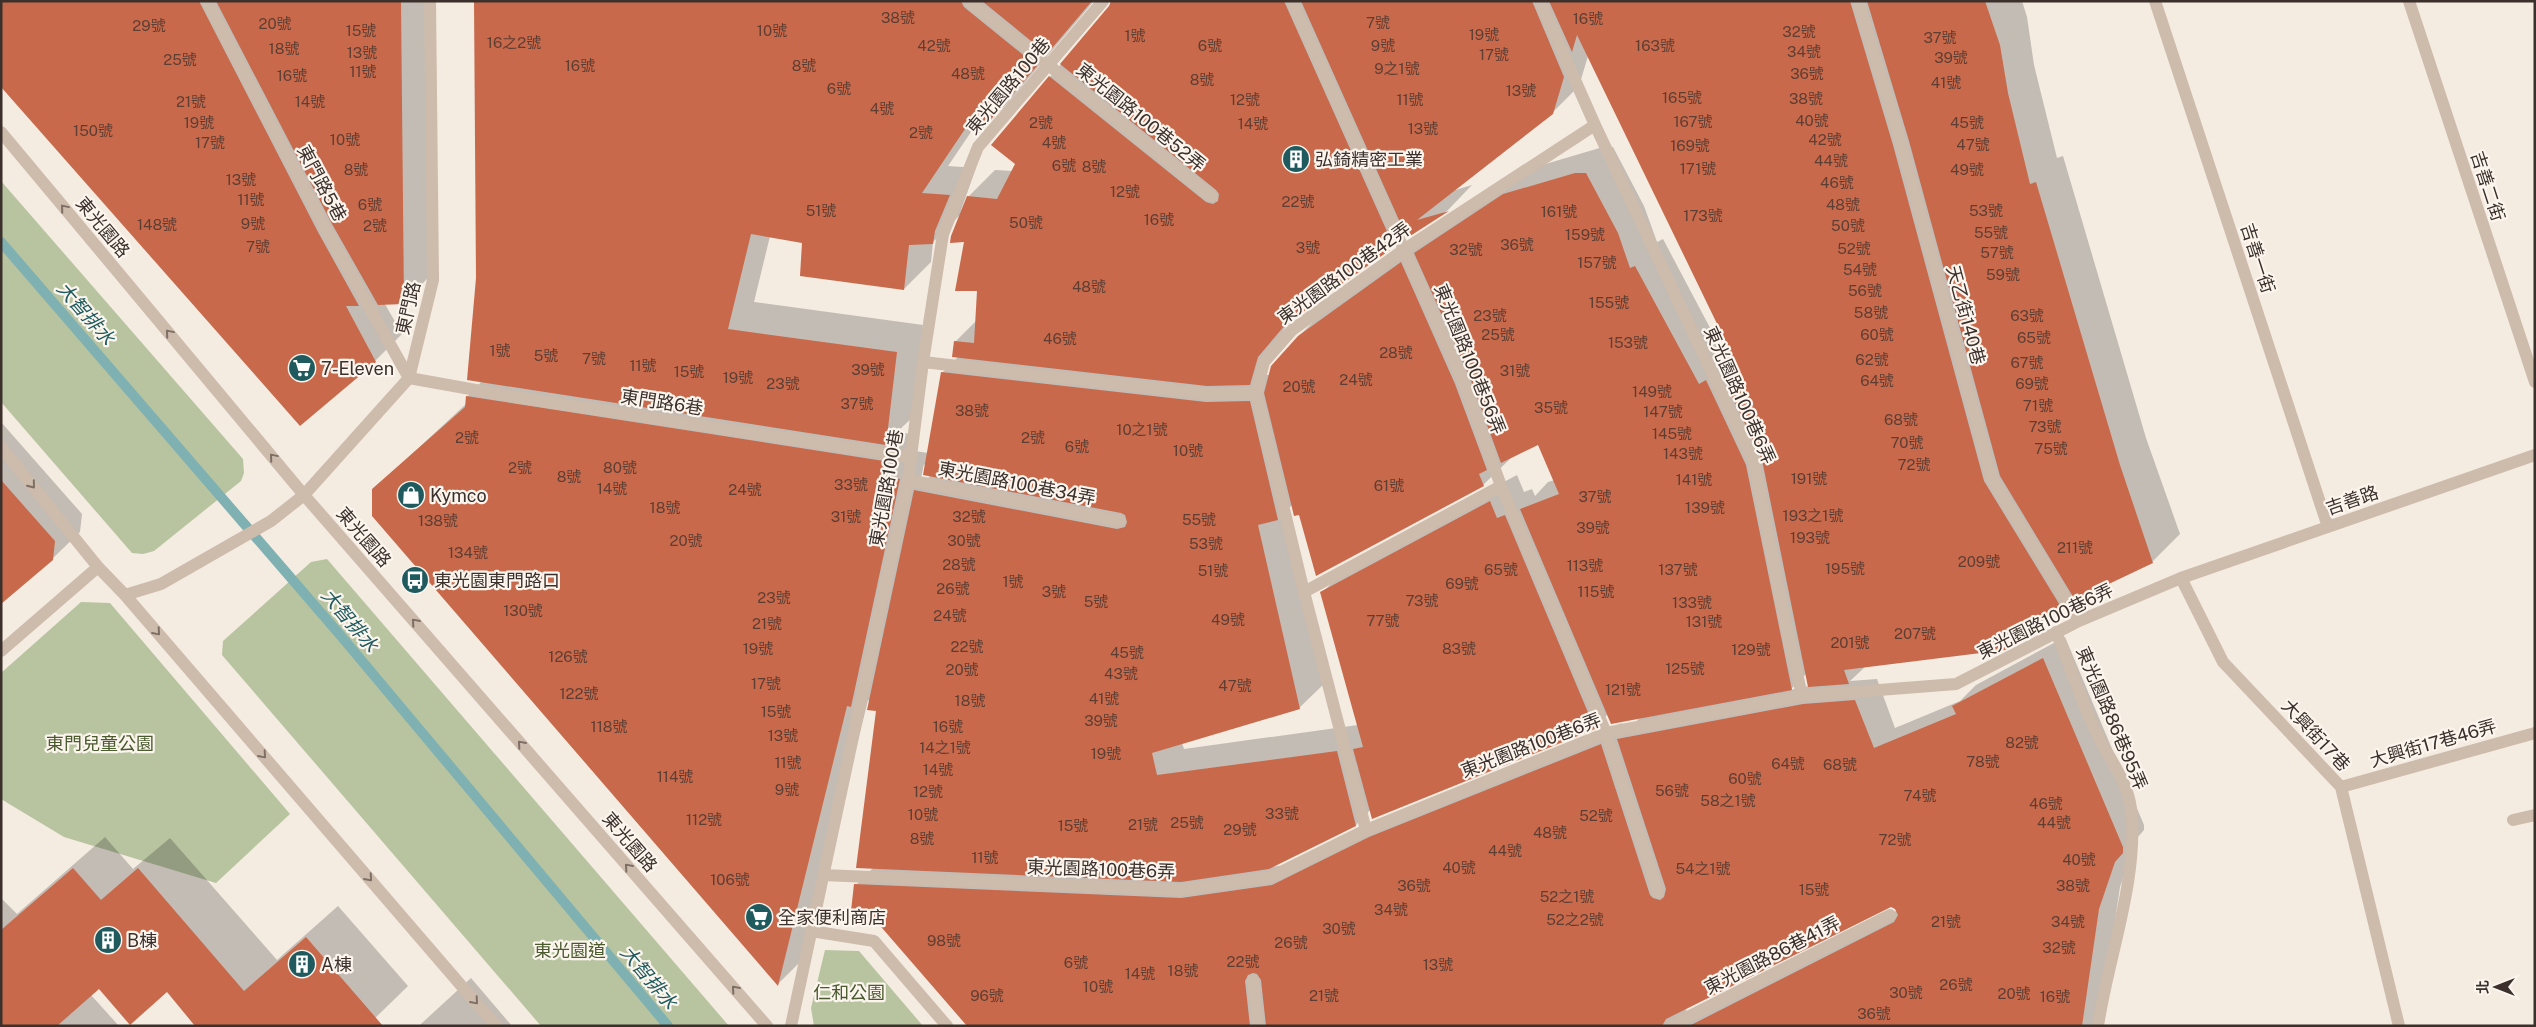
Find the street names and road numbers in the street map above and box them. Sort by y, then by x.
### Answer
street label: 東光園路100巷 [962,34,1054,138]
street label: 東光園路100巷52弄 [1072,59,1210,175]
street label: 東門路5巷 [293,141,351,225]
street label: 吉善二街 [2467,149,2509,223]
street label: 東光園路 [72,193,134,261]
street label: 東光園路100巷42弄 [1273,218,1415,328]
street label: 吉善一街 [2237,221,2279,295]
street label: 天乙街140巷 [1943,263,1989,367]
street label: 東門路 [392,279,424,337]
street label: 東光園路100巷56弄 [1430,281,1510,437]
street label: 東光園路100巷6弄 [1700,323,1780,467]
street label: 東門路6巷 [619,385,705,419]
street label: 東光園路100巷 [865,427,907,549]
street label: 東光園路100巷34弄 [937,457,1097,509]
street label: 吉善路 [2323,481,2381,519]
street label: 東光園路 [332,503,396,571]
street label: 東光園路100巷6弄 [1974,579,2116,663]
street label: 東光園路86巷95弄 [2072,643,2152,793]
street label: 大興街17巷 [2278,695,2354,775]
street label: 東光園路100巷6弄 [1458,709,1604,781]
street label: 大興街17巷46弄 [2367,715,2499,771]
street label: 東光園路 [598,808,662,876]
street label: 東光園路100巷6弄 [1026,856,1176,882]
street label: 東光園路86巷41弄 [1701,912,1843,998]

